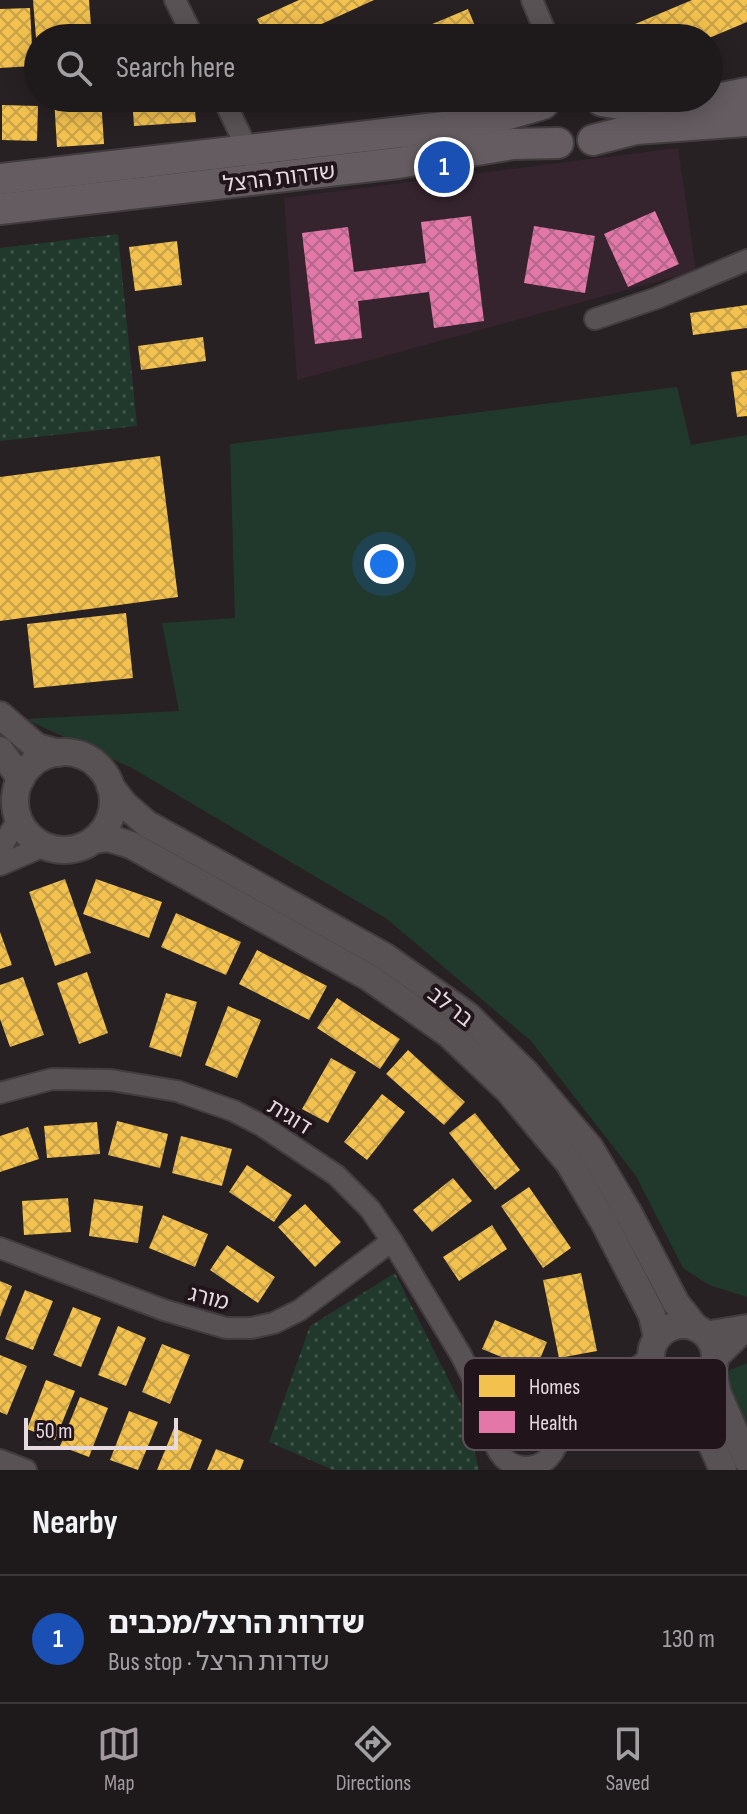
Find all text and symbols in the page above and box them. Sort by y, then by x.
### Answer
search box [24,24,723,112]
icon: search [52,46,96,90]
text: Search here [116,50,235,86]
pin: 1 [418,137,470,197]
street label: שדרות הרצל [222,158,337,199]
your location [364,544,404,584]
street label: בר לב [422,981,478,1033]
street label: דוגית [262,1093,316,1141]
street label: מורג [186,1280,232,1316]
legend [463,1358,727,1450]
text: Homes [529,1374,580,1401]
text: Health [529,1410,578,1437]
scale bar [24,1414,178,1450]
text: 50 m [36,1418,72,1445]
text: Nearby [32,1502,118,1543]
text: שדרות הרצל/מכבים [108,1606,365,1642]
text: 1 [53,1624,63,1655]
text: 130 m [663,1624,715,1655]
text: Bus stop · שדרות הרצל [108,1647,329,1678]
tab: Map [97,1722,141,1797]
tab: Directions [336,1722,411,1797]
tab: Saved [606,1722,650,1797]

